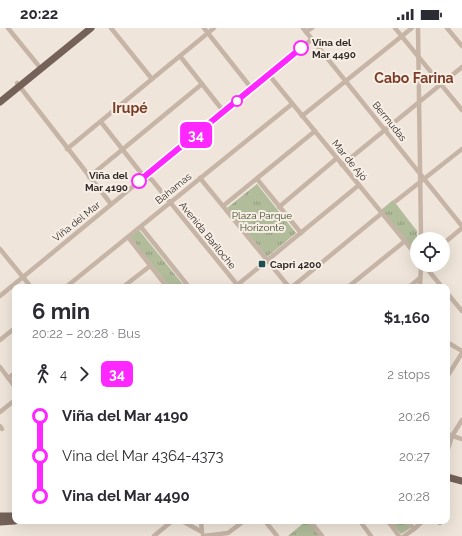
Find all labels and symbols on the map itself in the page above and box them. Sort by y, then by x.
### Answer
place label: Vina del Mar 4490 [312,37,356,60]
marker: Vina del Mar 4490 [293,40,309,56]
district label: Cabo Farina [374,70,454,86]
unlabelled marker [231,95,243,107]
street label: Bermudas [370,99,409,143]
district label: Irupé [112,100,148,116]
line badge: 34 [178,122,214,148]
street label: Mar de Ajó [330,138,369,183]
place label: Viña del Mar 4190 [85,170,129,193]
street label: Bahamas [153,171,194,206]
marker: Viña del Mar 4190 [131,173,147,189]
street label: Viña del Mar [50,199,103,244]
street label: Avenida Bariloche [177,199,238,271]
park label: Plaza Parque Horizonte [232,210,292,233]
marker: Capri 4200 [257,259,267,269]
place label: Capri 4200 [270,259,321,270]

